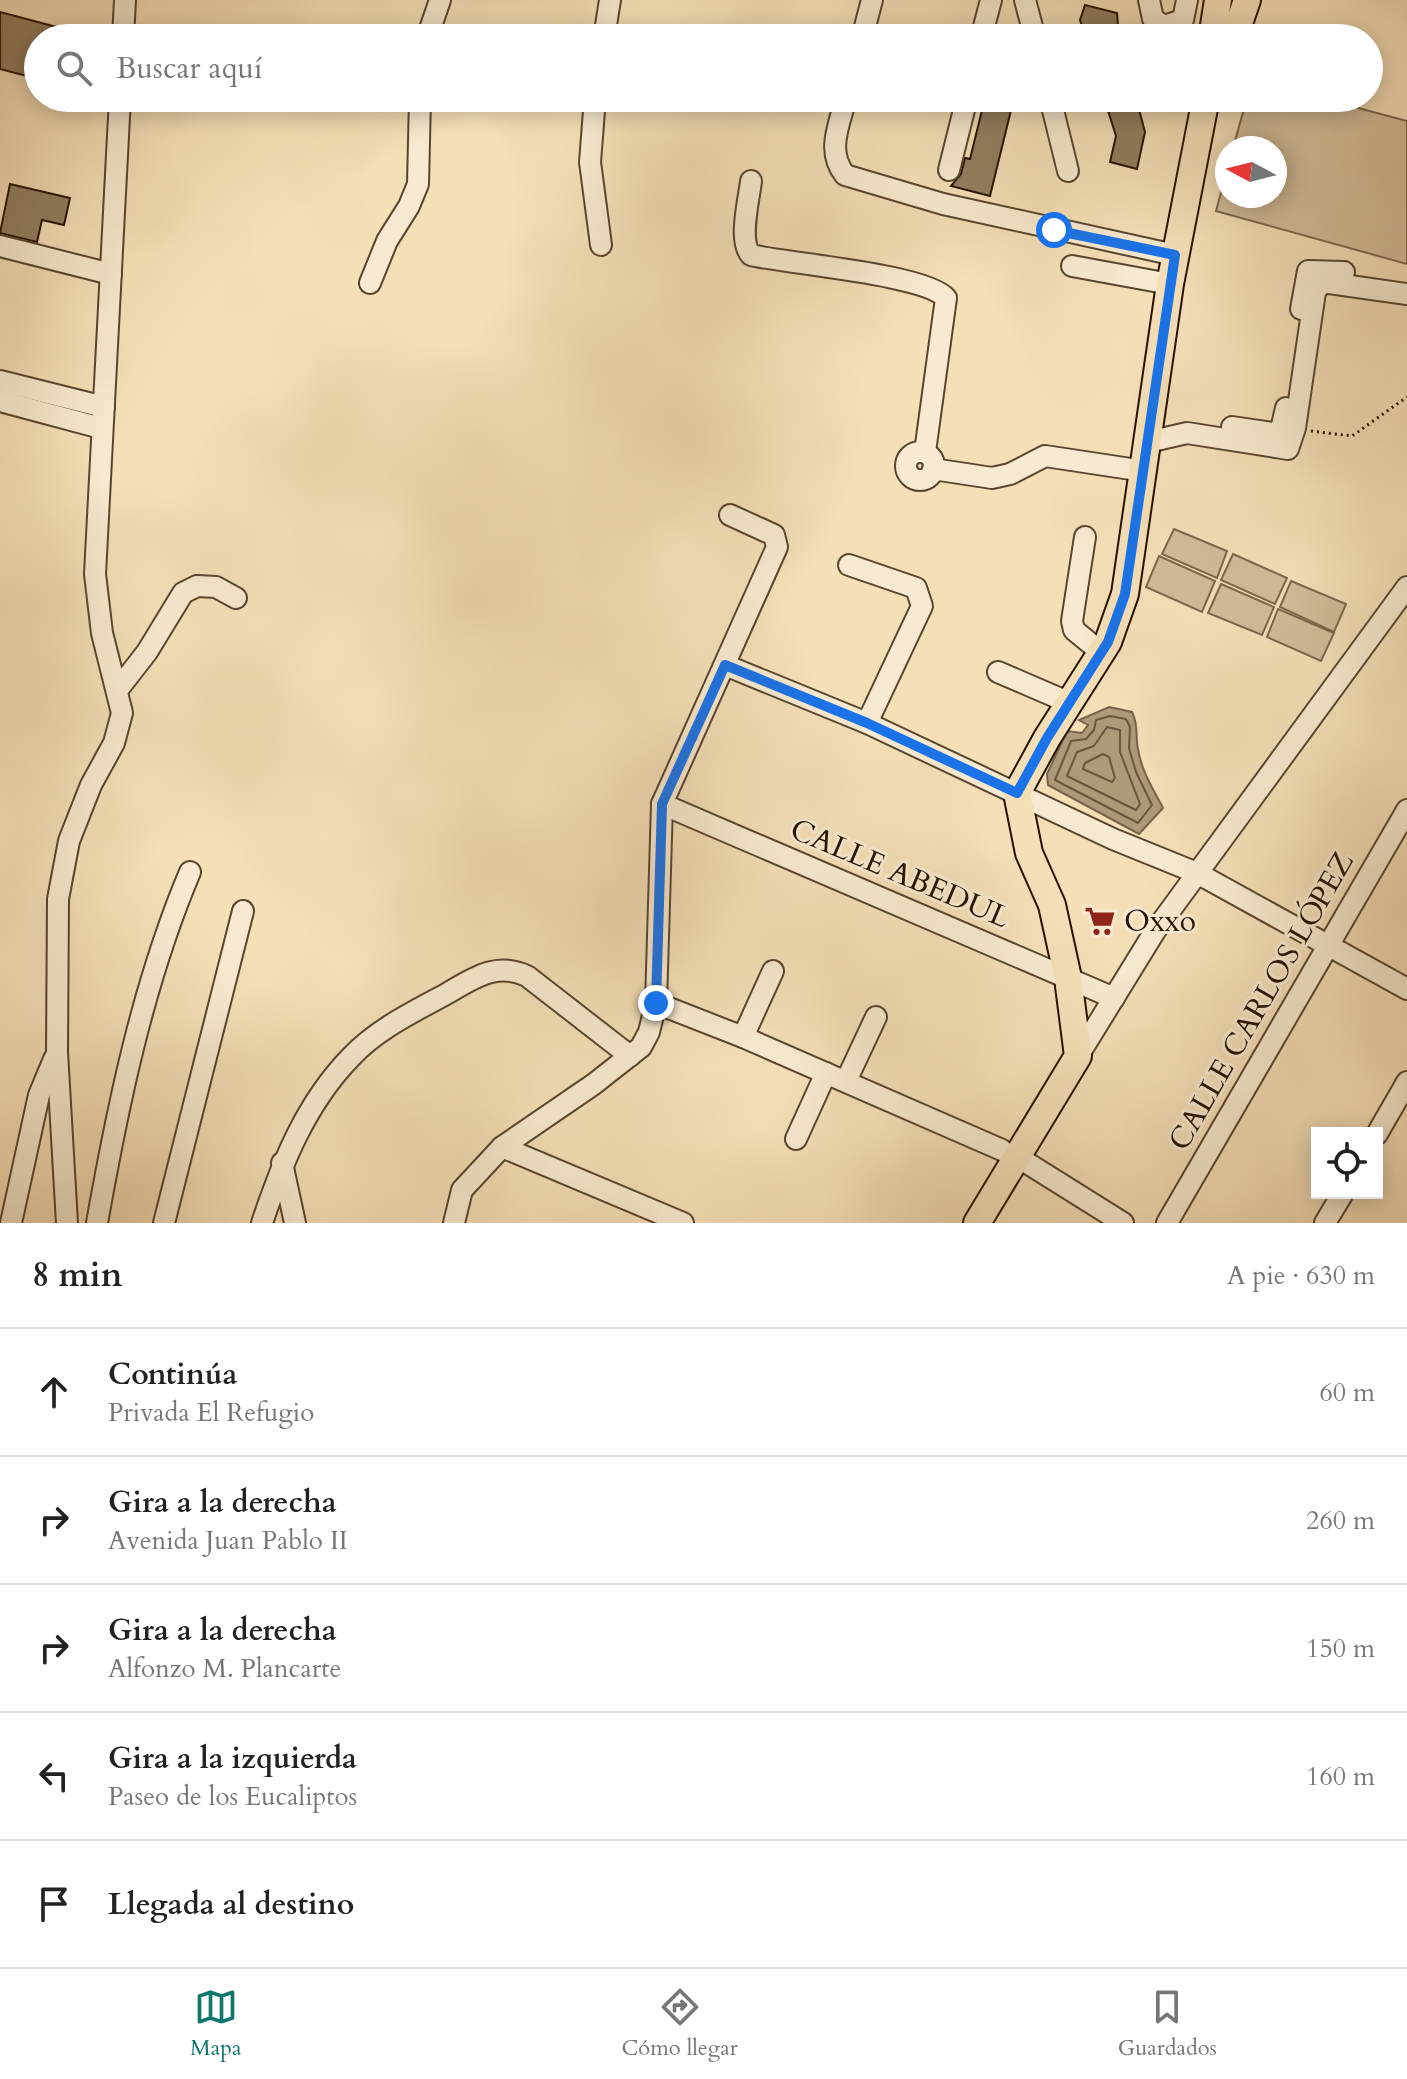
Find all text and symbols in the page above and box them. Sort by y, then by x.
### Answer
search box [24,24,1383,112]
icon: search [52,46,96,90]
text: Buscar aquí [116,48,262,89]
north arrow [1215,136,1287,208]
route start [1036,212,1072,248]
street label: CALLE ABEDUL [784,809,1016,938]
street label: CALLE CARLOS LÓPEZ [1159,844,1364,1158]
place label: Oxxo [1124,901,1196,942]
supermarket icon: Oxxo [1083,904,1117,938]
route end [638,985,674,1021]
map controls [1311,1127,1383,1199]
button: locate [1311,1127,1383,1199]
text: 8 min [32,1252,123,1298]
text: A pie · 630 m [1227,1258,1375,1293]
text: Continúa [108,1354,238,1395]
icon: ahead [32,1370,76,1414]
text: 60 m [1319,1375,1375,1410]
text: Privada El Refugio [108,1395,314,1430]
text: Gira a la derecha [108,1482,337,1523]
icon: right [32,1498,76,1542]
text: 260 m [1306,1503,1375,1538]
text: Avenida Juan Pablo II [108,1523,348,1558]
text: Gira a la derecha [108,1610,337,1651]
icon: right [32,1626,76,1670]
text: 150 m [1306,1631,1375,1666]
text: Alfonzo M. Plancarte [108,1651,341,1686]
text: Gira a la izquierda [108,1738,357,1779]
icon: left [32,1754,76,1798]
text: 160 m [1306,1759,1375,1794]
text: Paseo de los Eucaliptos [108,1779,357,1814]
icon: arrive [32,1882,76,1926]
text: Llegada al destino [108,1884,354,1925]
tab: Mapa [190,1985,241,2063]
tab: Cómo llegar [622,1985,738,2063]
tab: Guardados [1118,1985,1217,2063]

